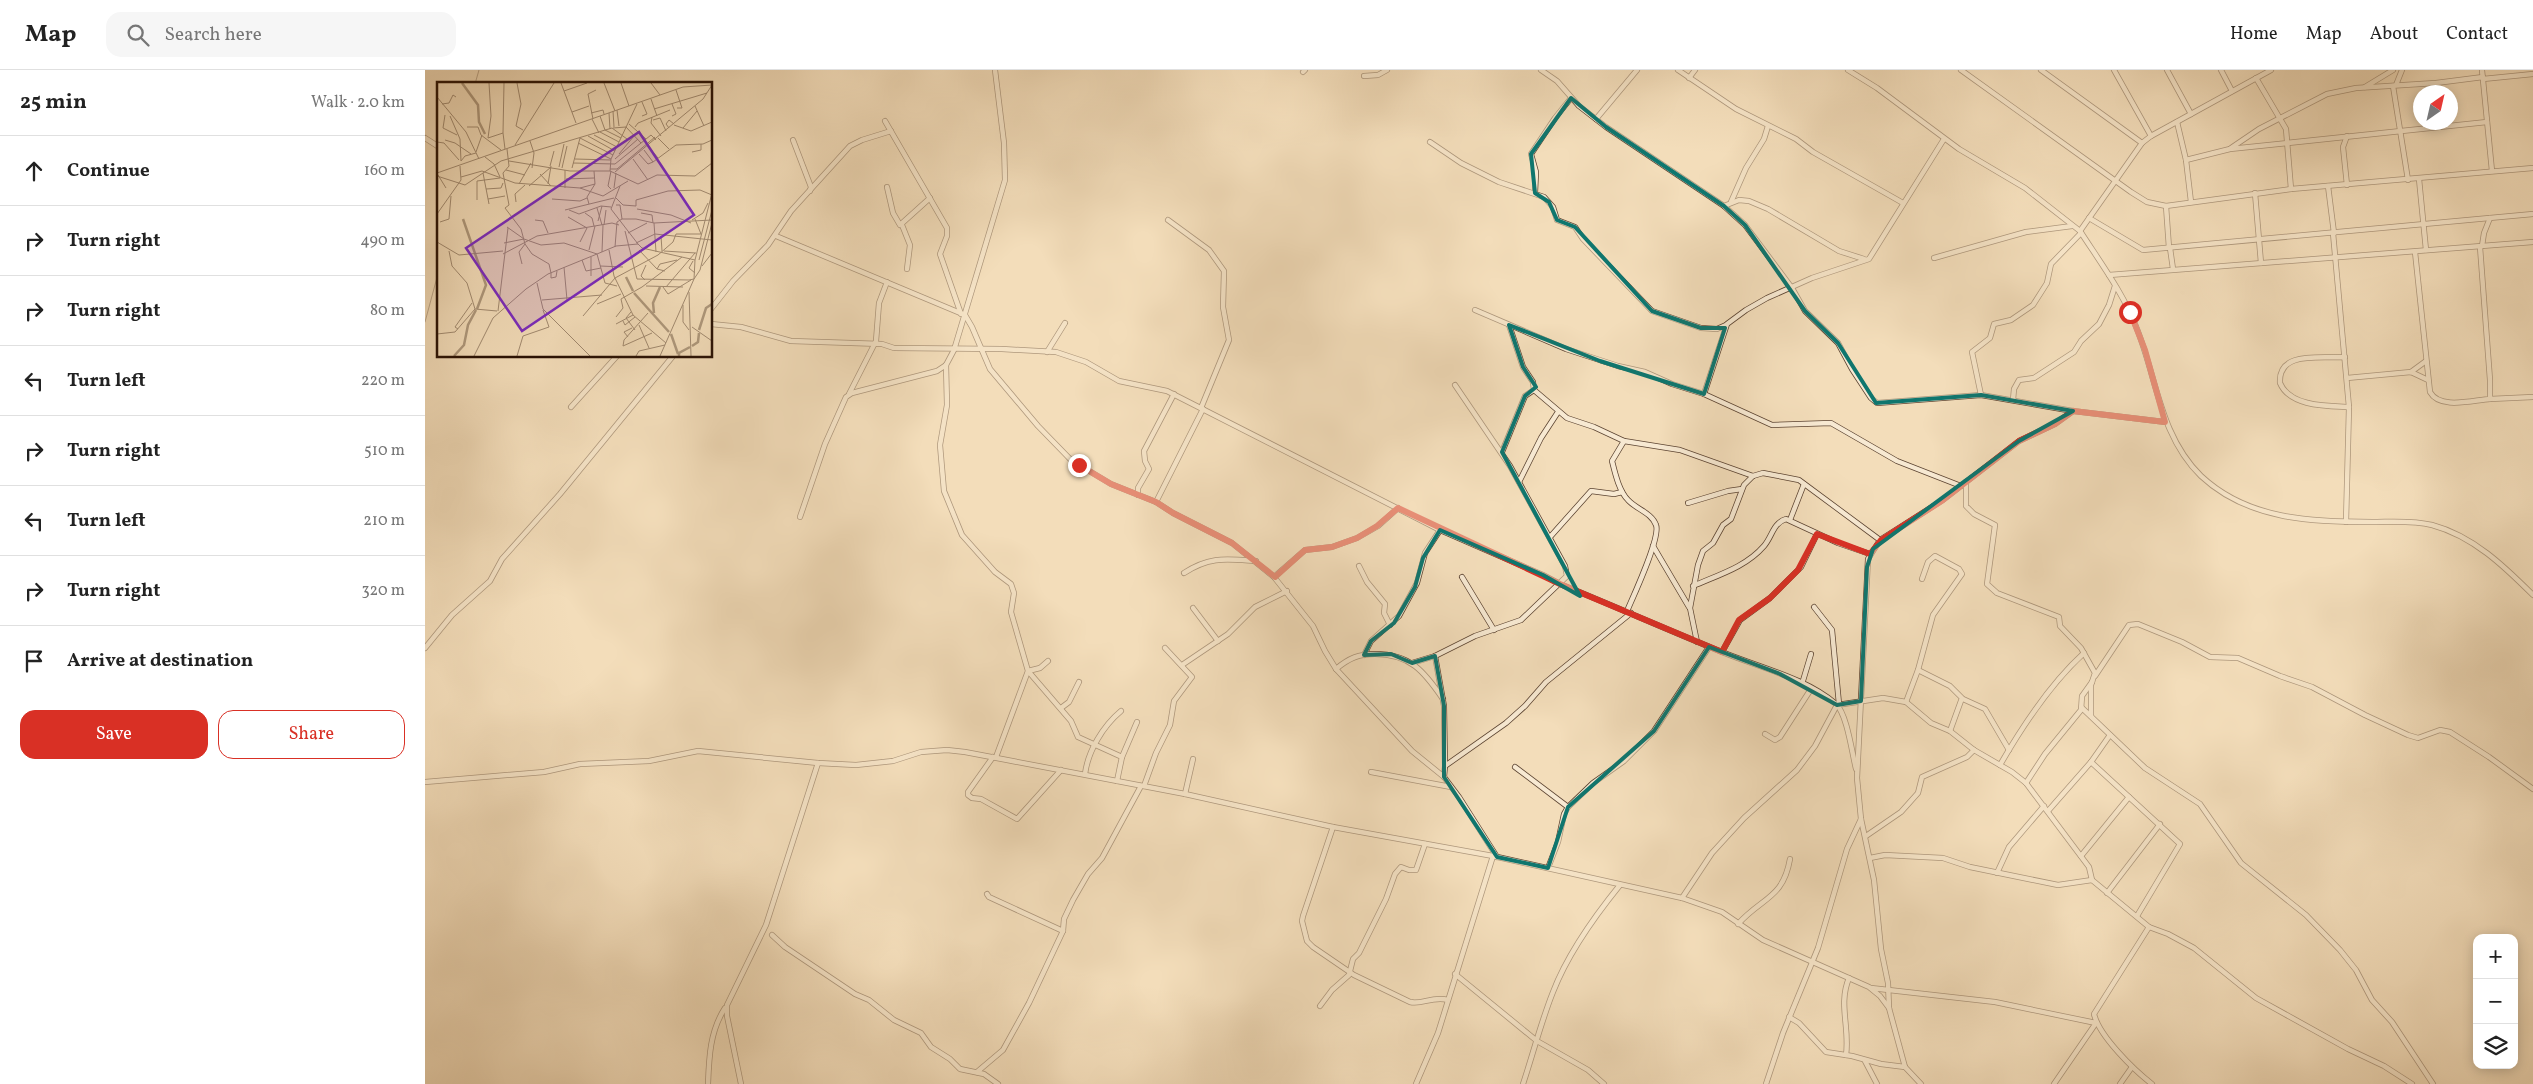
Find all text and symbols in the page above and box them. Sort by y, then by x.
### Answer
search box [106,12,456,57]
text: Map [25,18,76,52]
icon: search [124,21,152,49]
text: Search here [164,22,262,48]
text: Home [2230,22,2278,47]
text: Map [2306,22,2342,47]
text: About [2370,22,2418,47]
text: Contact [2446,22,2508,47]
inset map [437,82,713,358]
north arrow [2413,85,2458,130]
text: 25 min [20,88,87,117]
text: Walk · 2.0 km [311,92,405,114]
icon: ahead [20,157,48,185]
text: Continue [67,158,150,184]
text: 160 m [364,160,405,182]
icon: right [20,227,48,255]
text: Turn right [67,228,160,254]
text: 490 m [360,230,405,252]
icon: right [20,297,48,325]
text: Turn right [67,298,160,324]
text: 80 m [370,300,405,322]
route start [2119,301,2142,324]
icon: left [20,367,48,395]
text: Turn left [67,368,146,394]
text: 220 m [361,370,405,392]
icon: right [20,437,48,465]
text: Turn right [67,438,160,464]
text: 510 m [364,440,405,462]
route end [1068,454,1091,477]
icon: left [20,507,48,535]
text: Turn left [67,508,146,534]
text: 210 m [363,510,405,532]
icon: right [20,577,48,605]
text: Turn right [67,578,160,604]
text: 320 m [361,580,405,602]
icon: arrive [20,647,48,675]
text: Arrive at destination [67,648,253,674]
button: Save [20,710,208,759]
button: Share [218,710,405,759]
map controls [2473,934,2518,1069]
button: + [2473,934,2518,979]
button: − [2473,979,2518,1024]
button: layers [2473,1024,2518,1069]

